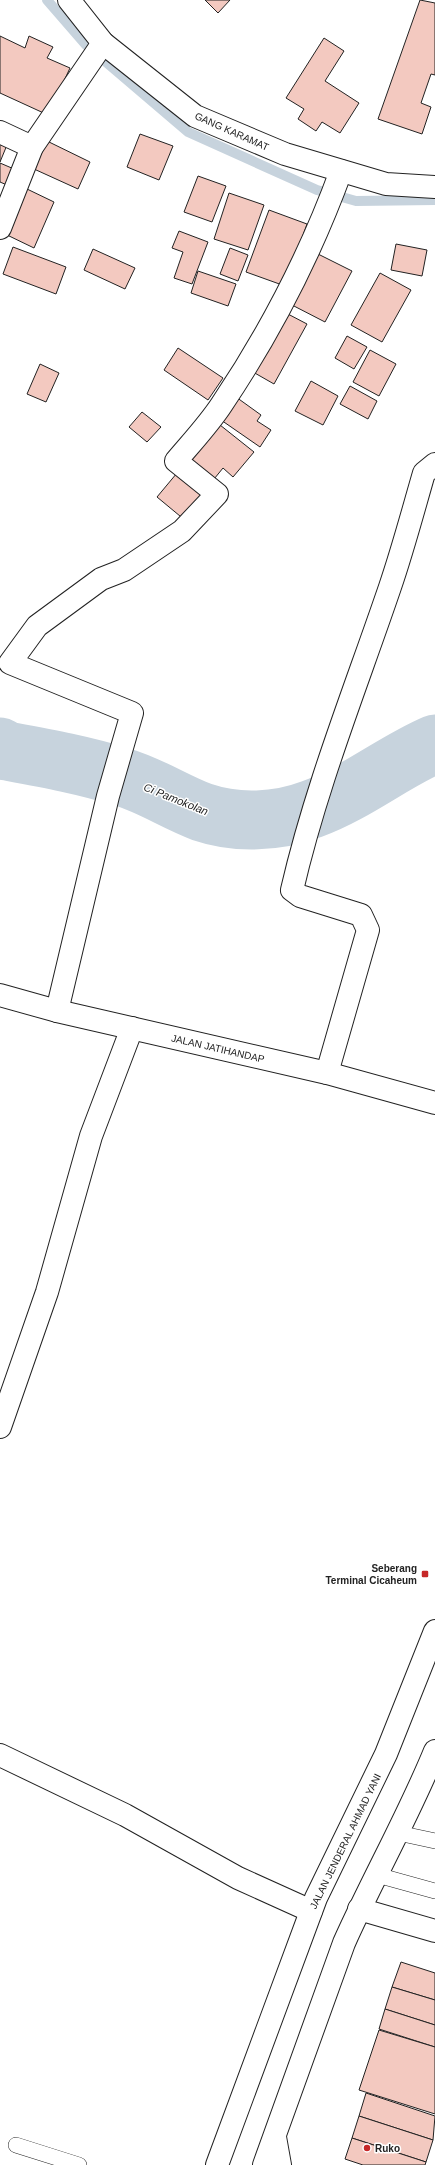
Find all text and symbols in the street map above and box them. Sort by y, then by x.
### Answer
street label: GANG KARAMAT [193,110,270,153]
water label: Ci Pamokolan [142,781,210,817]
street label: JALAN JATIHANDAP [170,1032,266,1065]
place label: Seberang Terminal Cicaheum [325,1563,417,1586]
marker: Seberang Terminal Cicaheum [420,1569,430,1579]
street label: JALAN JENDERAL AHMAD YANI [308,1772,383,1911]
marker: Ruko [362,2143,372,2153]
place label: Ruko [375,2143,400,2154]

